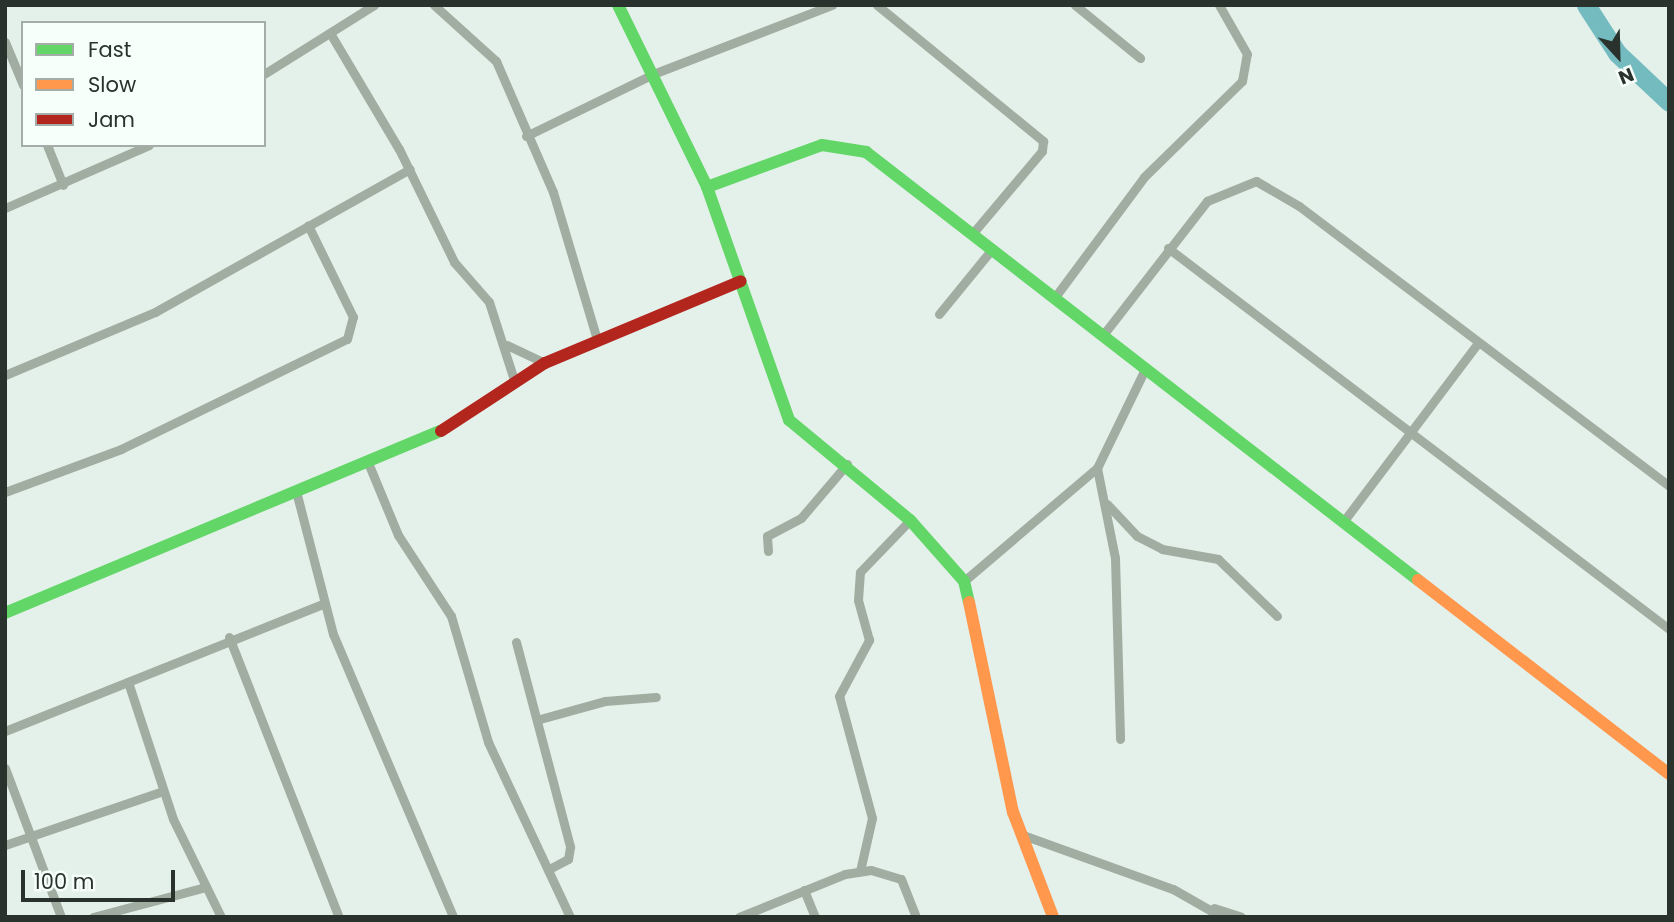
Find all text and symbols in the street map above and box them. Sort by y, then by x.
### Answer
legend [21,21,266,147]
north arrow [1583,21,1653,91]
text: Fast [88,35,131,64]
text: N [1614,61,1638,91]
text: Slow [88,70,136,99]
text: Jam [88,105,135,134]
scale bar [24,856,178,900]
text: 100 m [34,867,94,896]

